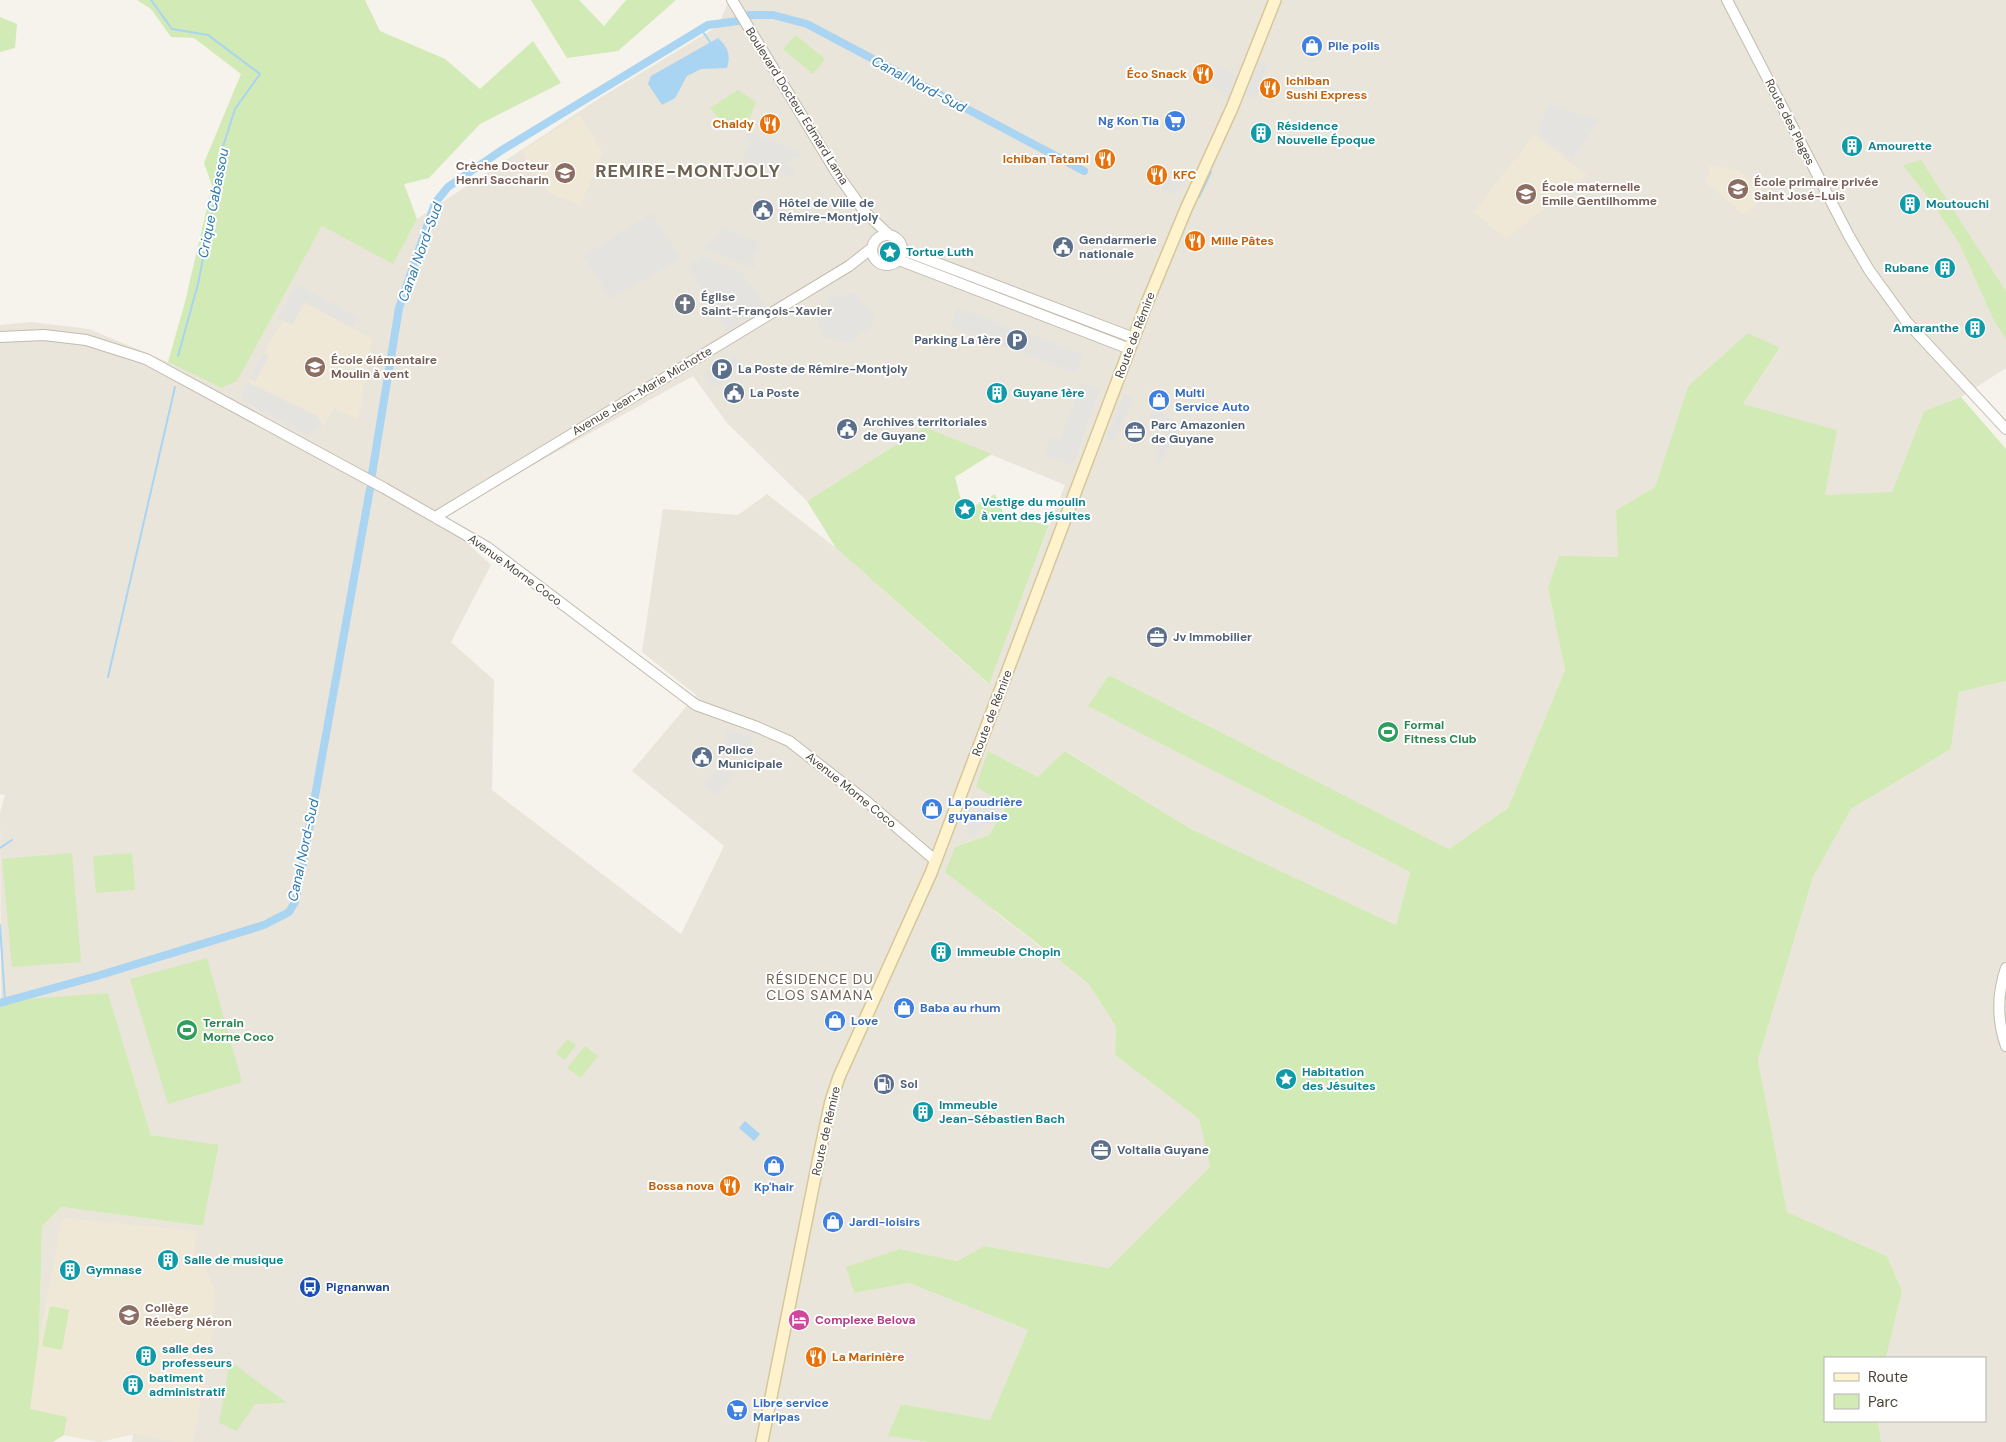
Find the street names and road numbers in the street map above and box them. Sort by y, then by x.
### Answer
street label: Boulevard Docteur Edmard Lama [742,24,852,188]
street label: Route des Plages [1761,76,1819,168]
street label: Route de Rémire [1111,289,1159,380]
street label: Avenue Jean-Marie Michotte [569,343,715,439]
street label: Avenue Morne Coco [465,531,565,609]
street label: Route de Rémire [968,667,1016,758]
street label: Avenue Morne Coco [802,748,900,832]
street label: Route de Rémire [808,1085,844,1177]

